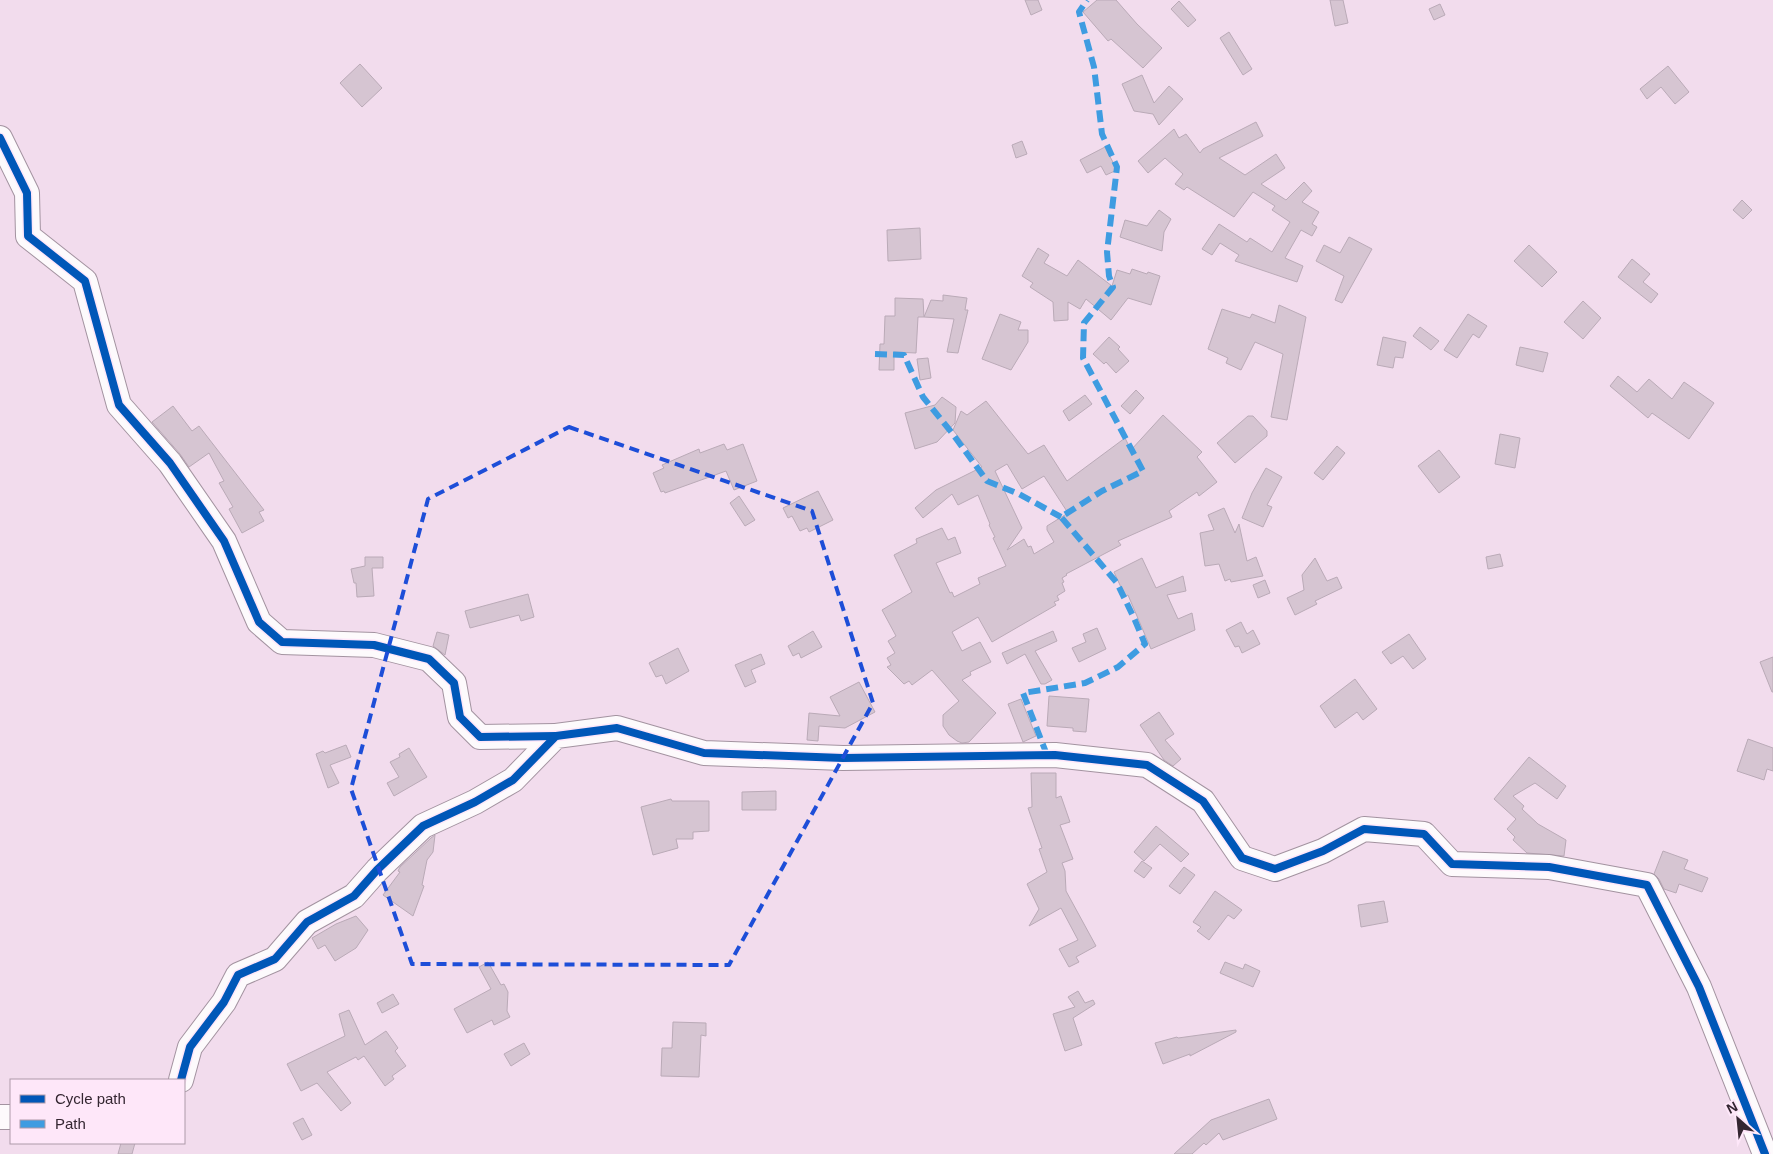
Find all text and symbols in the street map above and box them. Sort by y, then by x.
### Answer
legend [10,1079,185,1144]
text: Cycle path [55,1090,126,1107]
north arrow [1713,1094,1763,1144]
text: N [1724,1098,1740,1117]
text: Path [55,1115,86,1132]

